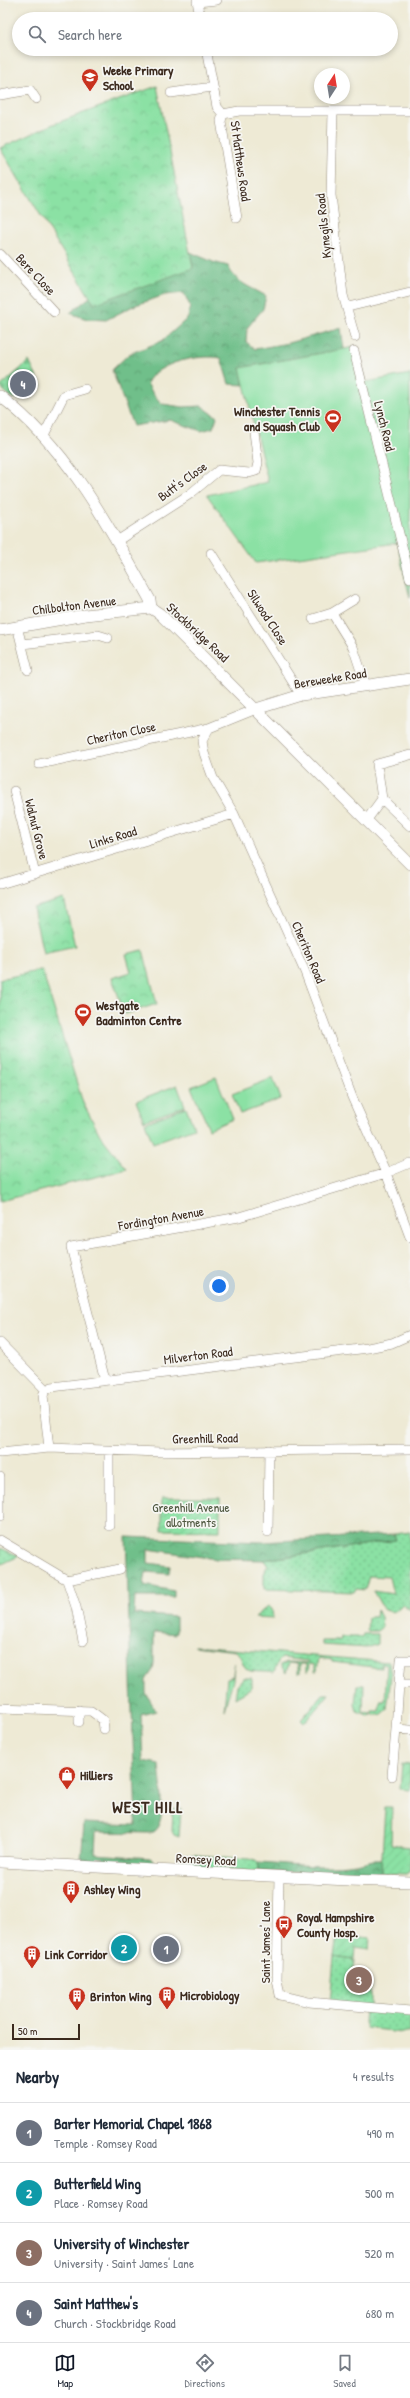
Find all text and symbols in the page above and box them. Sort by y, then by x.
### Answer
search box [12,12,398,56]
icon: search [26,23,48,45]
text: Search here [58,24,122,45]
place label: Weeke Primary School [103,61,174,94]
school or university icon: Weeke Primary School [80,67,100,92]
north arrow [314,68,350,104]
street label: St Matthews Road [226,120,256,202]
street label: Kynegils Road [311,193,335,259]
street label: Bere Close [12,249,60,299]
pin: 4 [10,369,36,399]
street label: Lynch Road [370,399,400,453]
place label: Winchester Tennis and Squash Club [234,402,321,436]
sports icon: Winchester Tennis and Squash Club [323,408,343,433]
street label: Butt's Close [154,457,210,505]
street label: Silwood Close [243,586,293,648]
street label: Chilbolton Avenue [31,591,117,619]
street label: Stockbridge Road [163,598,233,666]
street label: Bereweeke Road [292,663,368,693]
street label: Cheriton Close [85,717,157,749]
street label: Walnut Grove [21,797,53,861]
street label: Links Road [87,821,139,853]
street label: Cheriton Road [288,918,330,986]
place label: Westgate Badminton Centre [96,996,183,1029]
sports icon: Westgate Badminton Centre [73,1002,93,1027]
street label: Fordington Avenue [116,1202,205,1235]
your location [209,1276,229,1296]
street label: Milverton Road [162,1342,234,1368]
street label: Greenhill Road [172,1428,238,1448]
park label: Greenhill Avenue allotments [152,1498,230,1531]
shop icon: Hilliers [57,1765,77,1790]
place label: Hilliers [80,1766,113,1784]
district label: WEST HILL [112,1795,184,1818]
street label: Romsey Road [176,1848,236,1870]
building icon: Ashley Wing [61,1879,81,1904]
place label: Ashley Wing [84,1880,141,1899]
street label: Saint James' Lane [256,1901,274,1983]
place label: Royal Hampshire County Hosp. [297,1908,375,1942]
bus stop icon: Royal Hampshire County Hosp. [274,1914,294,1939]
pin: 2 [111,1933,137,1963]
pin: 1 [153,1934,179,1964]
building icon: Link Corridor [22,1944,42,1969]
place label: Link Corridor [45,1945,109,1963]
pin: 3 [346,1965,372,1995]
building icon: Microbiology [157,1985,177,2010]
building icon: Brinton Wing [67,1986,87,2011]
place label: Microbiology [180,1986,240,2005]
place label: Brinton Wing [90,1987,152,2006]
scale bar [12,2022,80,2041]
text: 50 m [18,2024,38,2038]
text: Nearby [16,2065,59,2088]
text: 4 results [353,2067,394,2085]
text: Barter Memorial Chapel 1868 [54,2113,212,2134]
text: 1 [27,2124,31,2142]
text: 490 m [367,2124,394,2142]
text: Temple · Romsey Road [54,2134,157,2152]
text: Butterfield Wing [54,2173,141,2194]
text: 2 [26,2184,32,2202]
text: 500 m [365,2184,394,2202]
text: Place · Romsey Road [54,2194,148,2212]
text: University of Winchester [54,2233,189,2254]
text: 3 [26,2244,32,2262]
text: 520 m [365,2244,394,2262]
text: University · Saint James' Lane [54,2254,194,2272]
text: Saint Matthew's [54,2293,138,2314]
text: 4 [27,2304,31,2322]
text: 680 m [366,2304,394,2322]
text: Church · Stockbridge Road [54,2314,176,2332]
tab: Map [54,2352,76,2390]
tab: Directions [185,2352,225,2390]
tab: Saved [333,2352,356,2390]

